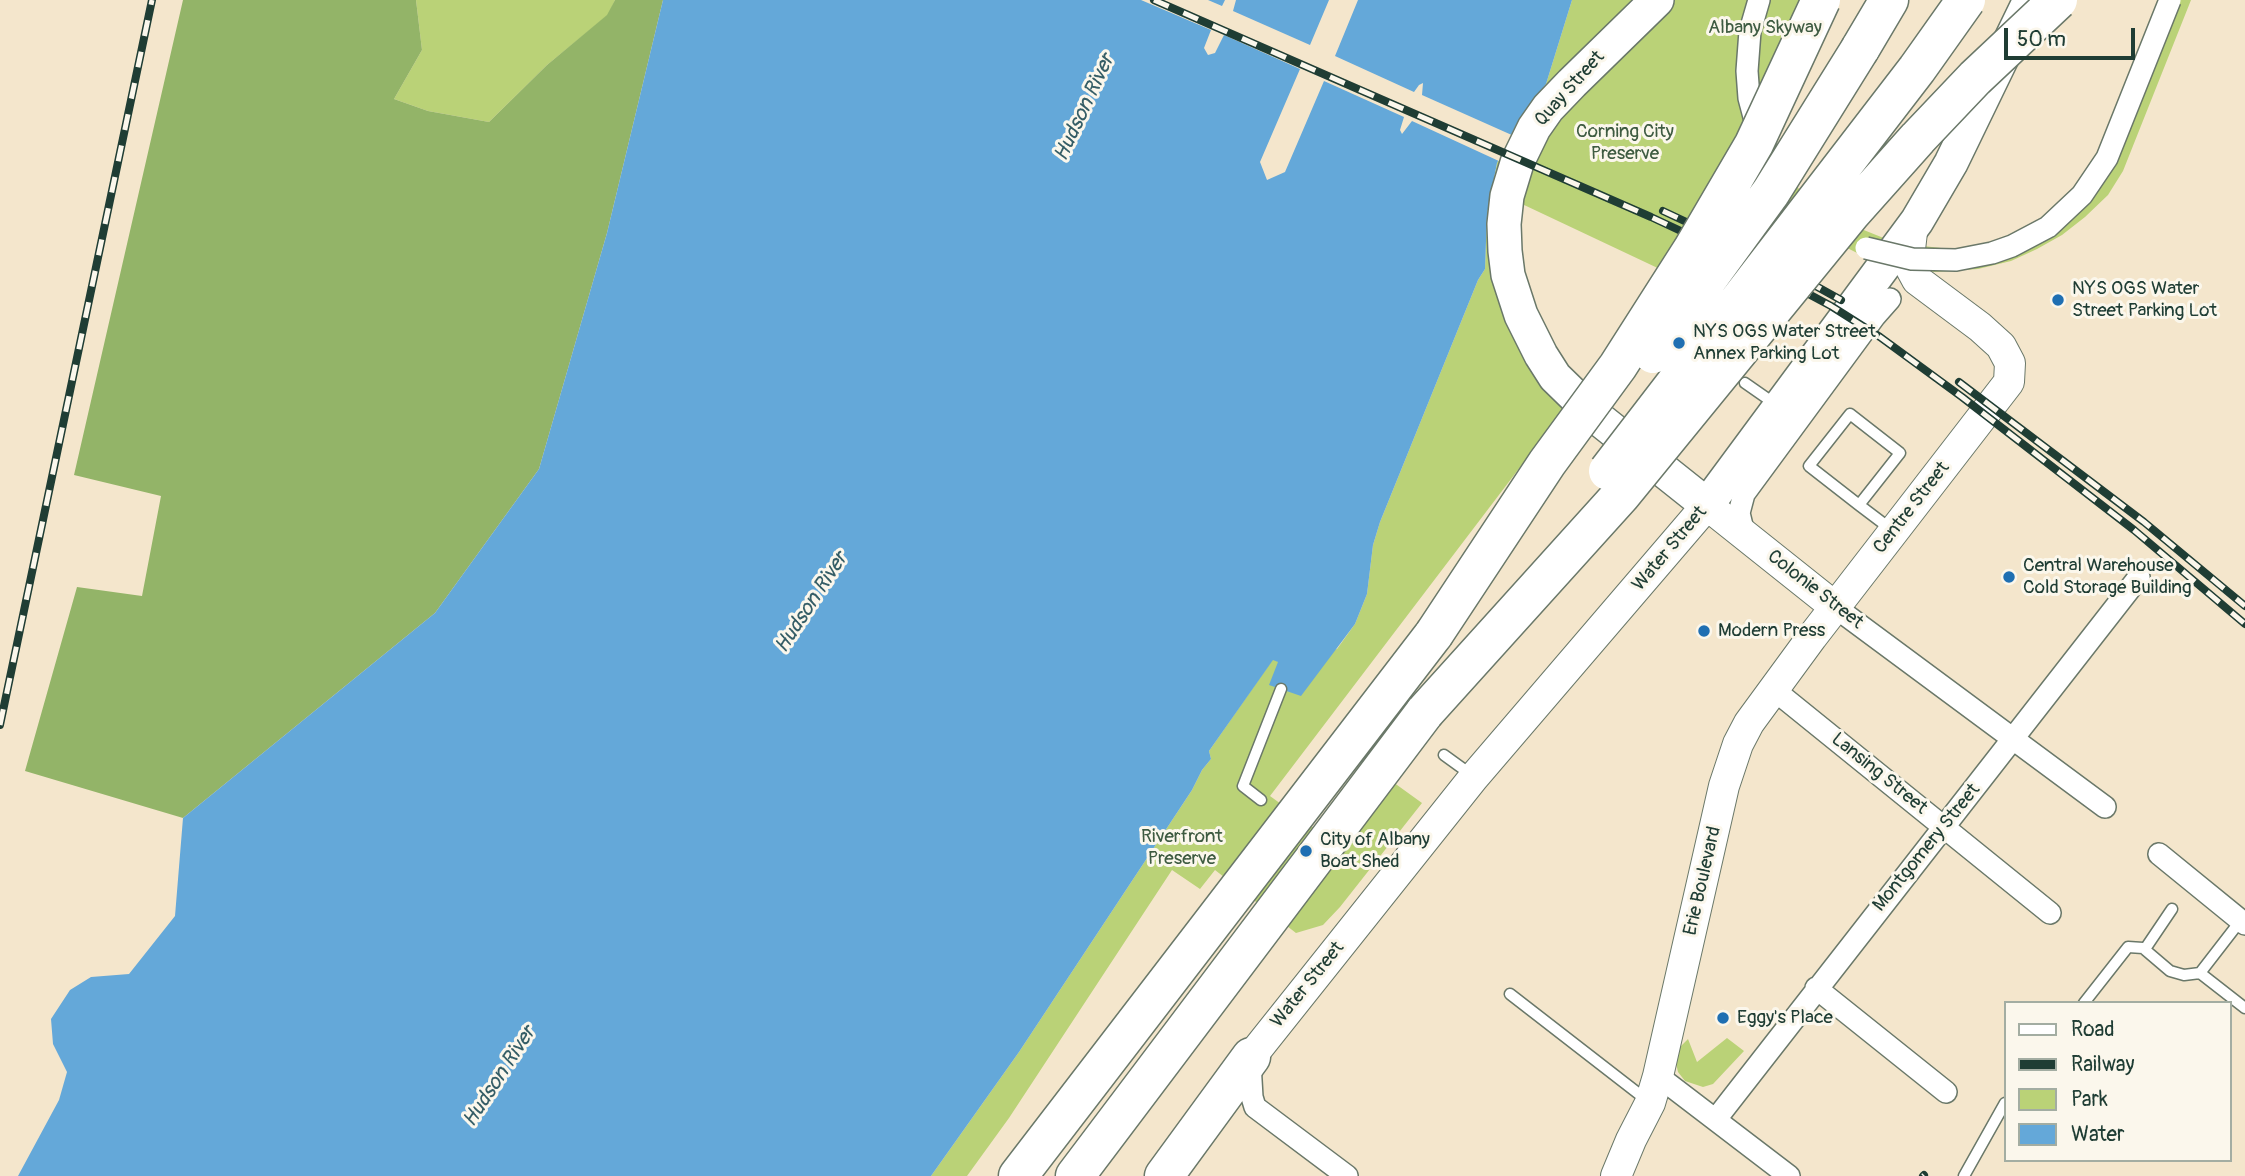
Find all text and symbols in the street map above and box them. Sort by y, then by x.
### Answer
scale bar [2007,14,2138,58]
park label: Albany Skyway [1708,17,1822,39]
text: 50 m [2017,26,2066,53]
street label: Quay Street [1530,47,1610,131]
water label: Hudson River [1049,51,1121,165]
park label: Corning City Preserve [1576,121,1674,165]
place label: NYS OGS Water Street Parking Lot [2072,278,2217,322]
marker: NYS OGS Water Street Parking Lot [2050,292,2066,308]
place label: NYS OGS Water Street Annex Parking Lot [1693,321,1876,365]
marker: NYS OGS Water Street Annex Parking Lot [1671,335,1687,351]
street label: Centre Street [1869,458,1955,558]
street label: Water Street [1628,502,1712,596]
street label: Colonie Street [1762,545,1868,635]
water label: Hudson River [770,548,854,658]
place label: Central Warehouse Cold Storage Building [2023,555,2192,599]
marker: Central Warehouse Cold Storage Building [2001,569,2017,585]
place label: Modern Press [1718,620,1825,642]
marker: Modern Press [1696,623,1712,639]
street label: Lansing Street [1826,728,1932,820]
street label: Montgomery Street [1868,779,1986,917]
street label: Erie Boulevard [1679,824,1727,938]
park label: Riverfront Preserve [1141,826,1223,870]
place label: City of Albany Boat Shed [1320,829,1430,873]
marker: City of Albany Boat Shed [1298,843,1314,859]
street label: Water Street [1266,937,1350,1033]
legend [2004,1001,2231,1162]
place label: Eggy's Place [1737,1007,1833,1029]
marker: Eggy's Place [1715,1010,1731,1026]
text: Road [2071,1016,2115,1043]
water label: Hudson River [458,1022,542,1132]
text: Railway [2071,1051,2135,1078]
text: Park [2071,1086,2108,1113]
text: Water [2071,1121,2124,1148]

